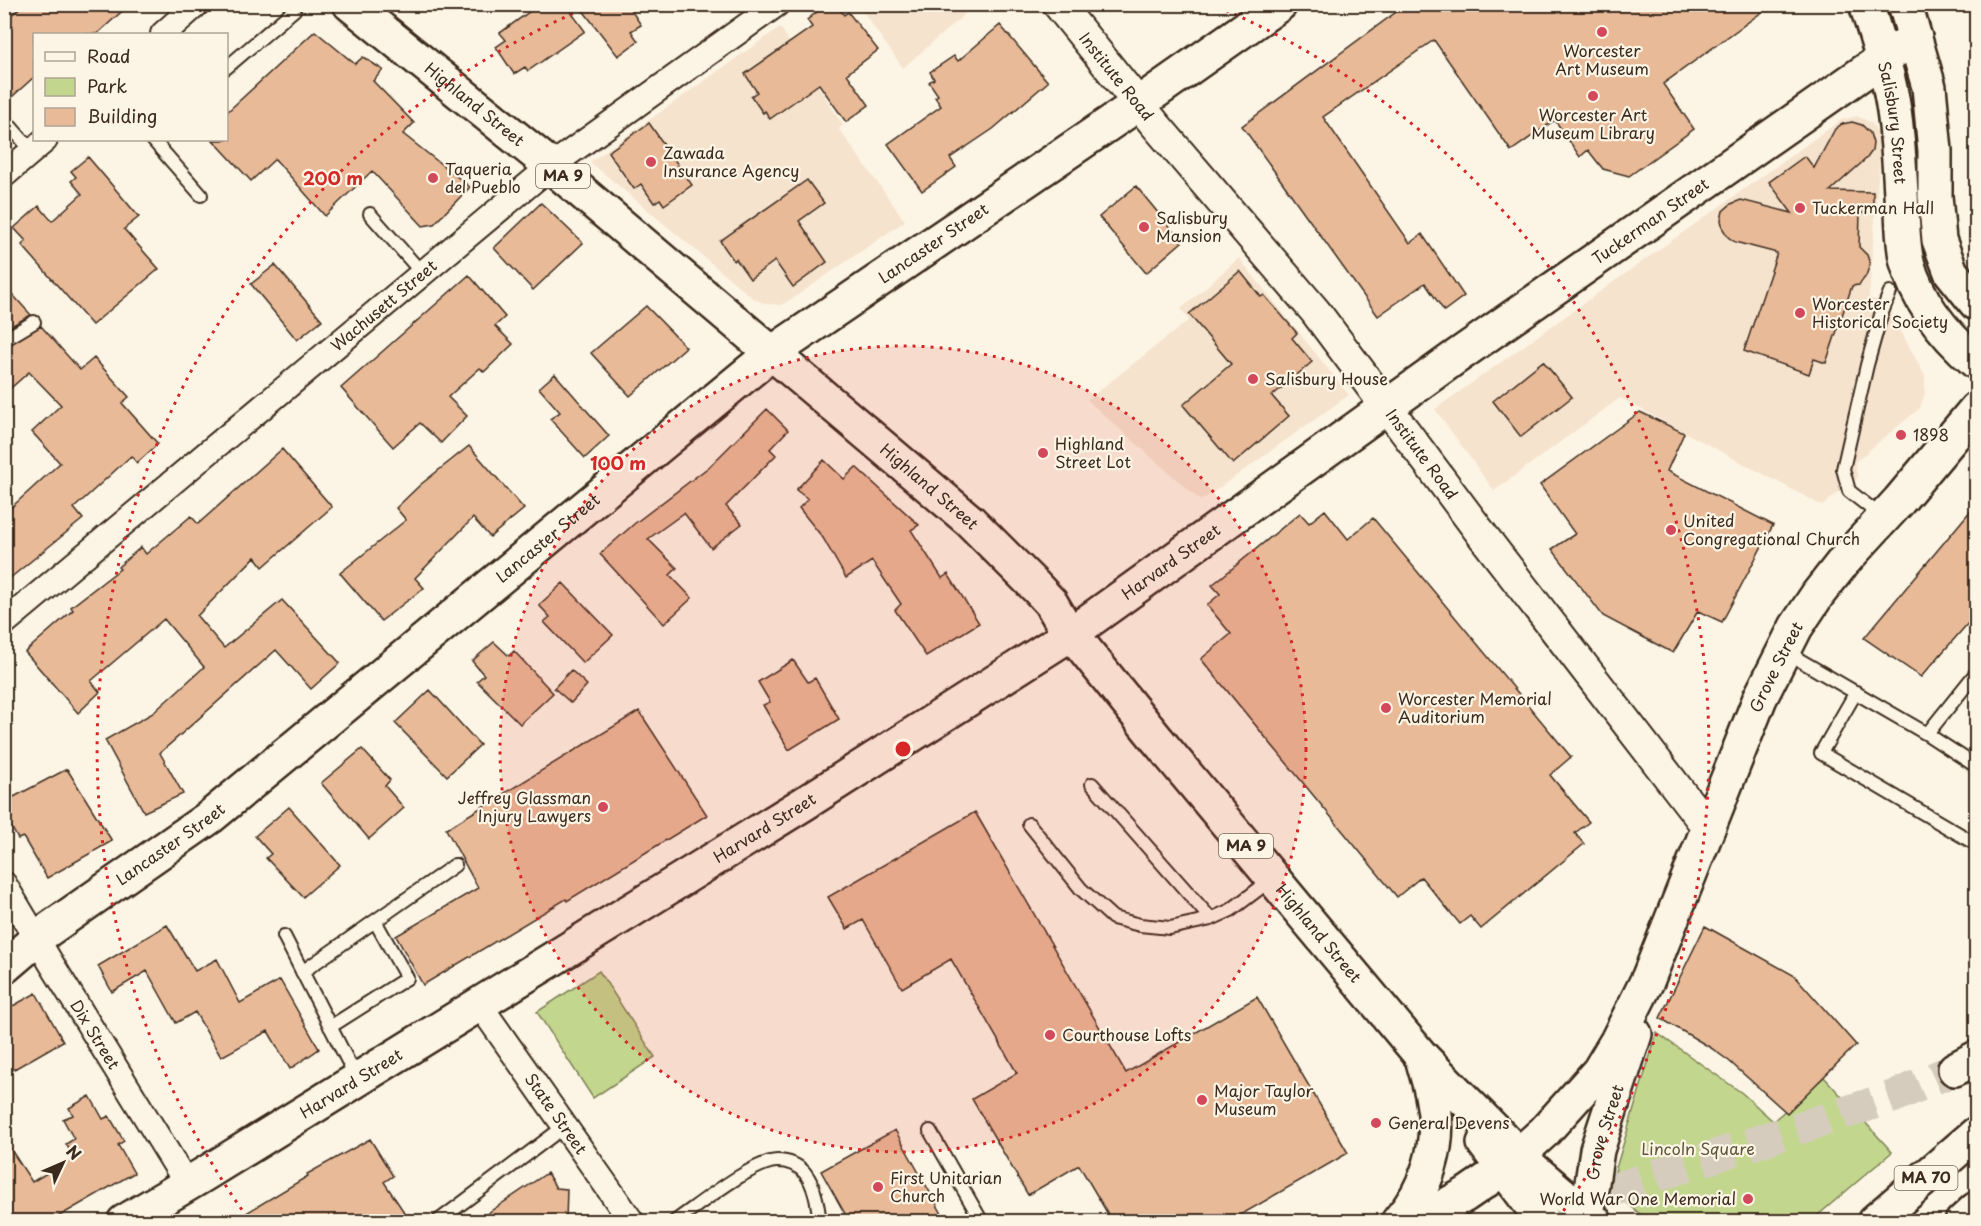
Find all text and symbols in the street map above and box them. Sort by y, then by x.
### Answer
marker: Worcester Art Museum [1595,25,1609,39]
street label: Institute Road [1074,26,1160,125]
legend [33,33,228,141]
place label: Worcester Art Museum [1555,38,1649,80]
text: Road [87,42,131,69]
street label: Highland Street [420,56,531,152]
street label: Salisbury Street [1873,58,1913,185]
text: Park [87,72,127,99]
marker: Worcester Art Museum Library [1586,89,1600,103]
text: Building [87,102,157,129]
place label: Worcester Art Museum Library [1531,102,1655,144]
place label: Zawada Insurance Agency [663,140,799,182]
marker: Zawada Insurance Agency [644,155,658,169]
place label: Taqueria del Pueblo [445,156,521,198]
text: 200 m [303,164,363,191]
road number: MA 9 [536,164,590,188]
marker: Taqueria del Pueblo [426,171,440,185]
street label: Tuckerman Street [1587,171,1713,269]
place label: Tuckerman Hall [1812,195,1934,219]
street label: Lancaster Street [873,196,993,289]
marker: Tuckerman Hall [1793,201,1807,215]
place label: Salisbury Mansion [1156,205,1228,247]
marker: Salisbury Mansion [1137,220,1151,234]
street label: Wachusett Street [325,253,442,356]
place label: Worcester Historical Society [1812,291,1948,333]
marker: Worcester Historical Society [1793,306,1807,320]
place label: Salisbury House [1265,366,1388,390]
marker: Salisbury House [1246,372,1260,386]
street label: Institute Road [1381,403,1464,504]
place label: 1898 [1913,422,1949,446]
marker: 1898 [1894,428,1908,442]
place label: Highland Street Lot [1055,431,1131,473]
street label: Highland Street [876,437,985,535]
marker: Highland Street Lot [1036,446,1050,460]
text: 100 m [590,449,646,476]
street label: Lancaster Street [490,487,605,588]
place label: United Congregational Church [1683,508,1860,550]
street label: Harvard Street [1116,517,1225,605]
marker: United Congregational Church [1664,523,1678,537]
street label: Grove Street [1743,616,1808,716]
place label: Worcester Memorial Auditorium [1398,686,1552,728]
marker: Worcester Memorial Auditorium [1379,701,1393,715]
centre of rings [893,739,913,759]
place label: Jeffrey Glassman Injury Lawyers [458,785,591,827]
street label: Harvard Street [708,786,820,868]
street label: Lancaster Street [110,796,230,890]
marker: Jeffrey Glassman Injury Lawyers [596,800,610,814]
road number: MA 9 [1219,834,1273,858]
street label: Highland Street [1271,878,1368,988]
street label: Dix Street [65,995,127,1074]
place label: Courthouse Lofts [1062,1022,1191,1046]
marker: Courthouse Lofts [1043,1028,1057,1042]
street label: Harvard Street [295,1042,407,1124]
street label: State Street [520,1068,594,1159]
place label: Major Taylor Museum [1214,1078,1314,1120]
street label: Grove Street [1580,1081,1629,1182]
marker: Major Taylor Museum [1195,1093,1209,1107]
place label: General Devens [1388,1110,1510,1134]
marker: General Devens [1369,1116,1383,1130]
north arrow [33,1133,93,1193]
park label: Lincoln Square [1641,1136,1755,1160]
text: N [61,1139,88,1165]
place label: First Unitarian Church [890,1165,1002,1207]
road number: MA 70 [1894,1166,1958,1190]
marker: First Unitarian Church [871,1180,885,1194]
place label: World War One Memorial [1539,1186,1736,1210]
marker: World War One Memorial [1741,1192,1755,1206]

